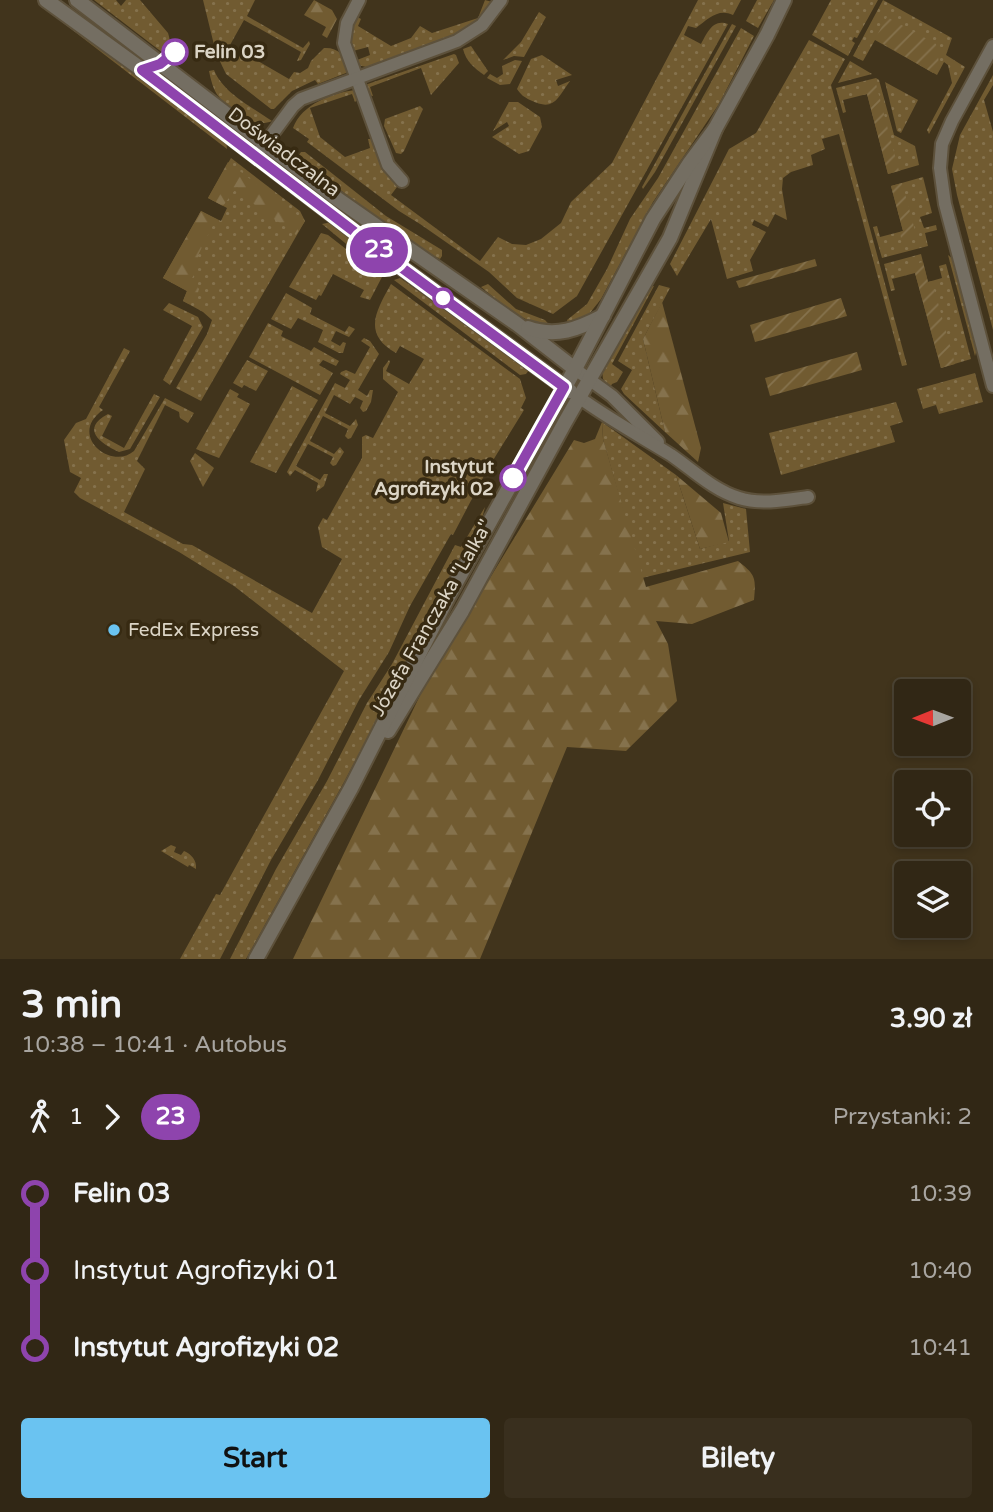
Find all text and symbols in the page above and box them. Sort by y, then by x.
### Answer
marker: Felin 03 [162,39,188,65]
place label: Felin 03 [194,41,265,63]
street label: Doświadczalna [224,103,344,201]
line badge: 23 [348,227,410,273]
text: 23 [364,235,394,264]
unlabelled marker [433,288,453,308]
place label: Instytut Agrofizyki 02 [374,456,495,501]
marker: Instytut Agrofizyki 02 [500,465,526,491]
street label: Józefa Franczaka "Lalka" [367,516,497,720]
place label: FedEx Express [128,619,259,641]
marker: FedEx Express [106,622,122,638]
north arrow [894,679,971,756]
map controls [894,679,971,938]
button: locate [894,770,971,847]
button: layers [894,861,971,938]
text: 3 min [21,982,122,1028]
text: 3.90 zł [890,1003,972,1034]
text: 10:38 – 10:41 · Autobus [21,1031,287,1059]
icon: walk [21,1098,59,1136]
icon: forward [93,1098,131,1136]
text: 23 [155,1102,186,1131]
text: 1 [69,1103,83,1131]
text: Przystanki: 2 [833,1103,972,1131]
text: Felin 03 [73,1178,171,1209]
text: 10:39 [908,1180,972,1208]
text: Instytut Agrofizyki 01 [73,1255,339,1286]
text: 10:40 [908,1257,972,1285]
text: Instytut Agrofizyki 02 [73,1332,339,1363]
text: 10:41 [908,1334,972,1362]
button: Start [21,1418,490,1498]
button: Bilety [504,1418,972,1498]

